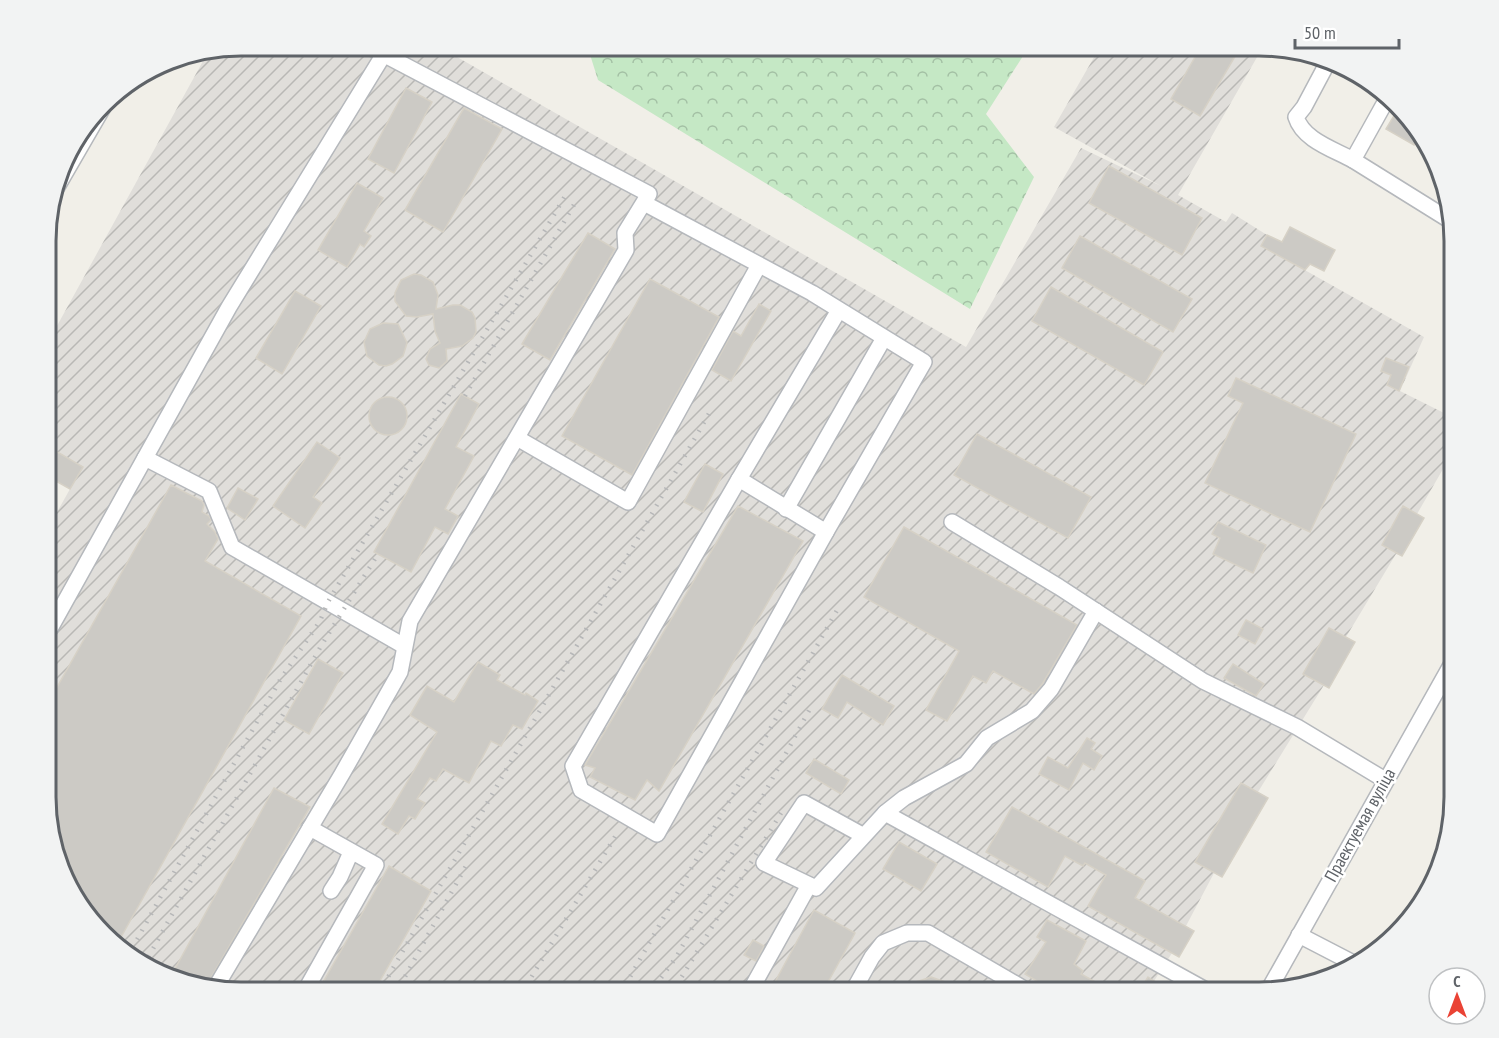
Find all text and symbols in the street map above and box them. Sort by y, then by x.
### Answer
scale bar [1295,12,1398,50]
text: 50 m [1304,21,1336,44]
street label: Праектуемая вуліца [1319,764,1400,886]
north arrow [1427,966,1487,1026]
text: С [1453,971,1461,991]

